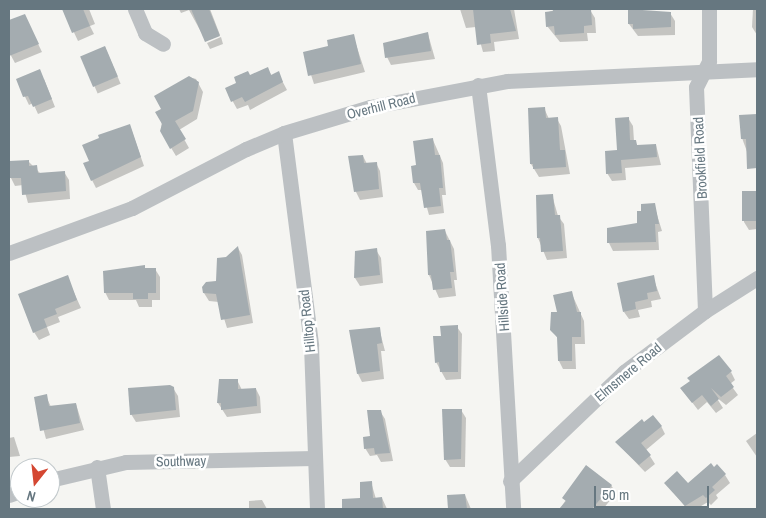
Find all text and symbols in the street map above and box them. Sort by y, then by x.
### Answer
street label: Overhill Road [345,89,417,123]
street label: Brookfield Road [689,116,711,200]
street label: Hillside Road [491,262,513,332]
street label: Hilltop Road [295,289,319,353]
street label: Elmsmere Road [591,339,665,405]
street label: Southway [156,452,206,470]
north arrow [10,458,60,508]
scale bar [596,476,711,508]
text: 50 m [602,484,629,505]
text: N [25,487,38,506]

